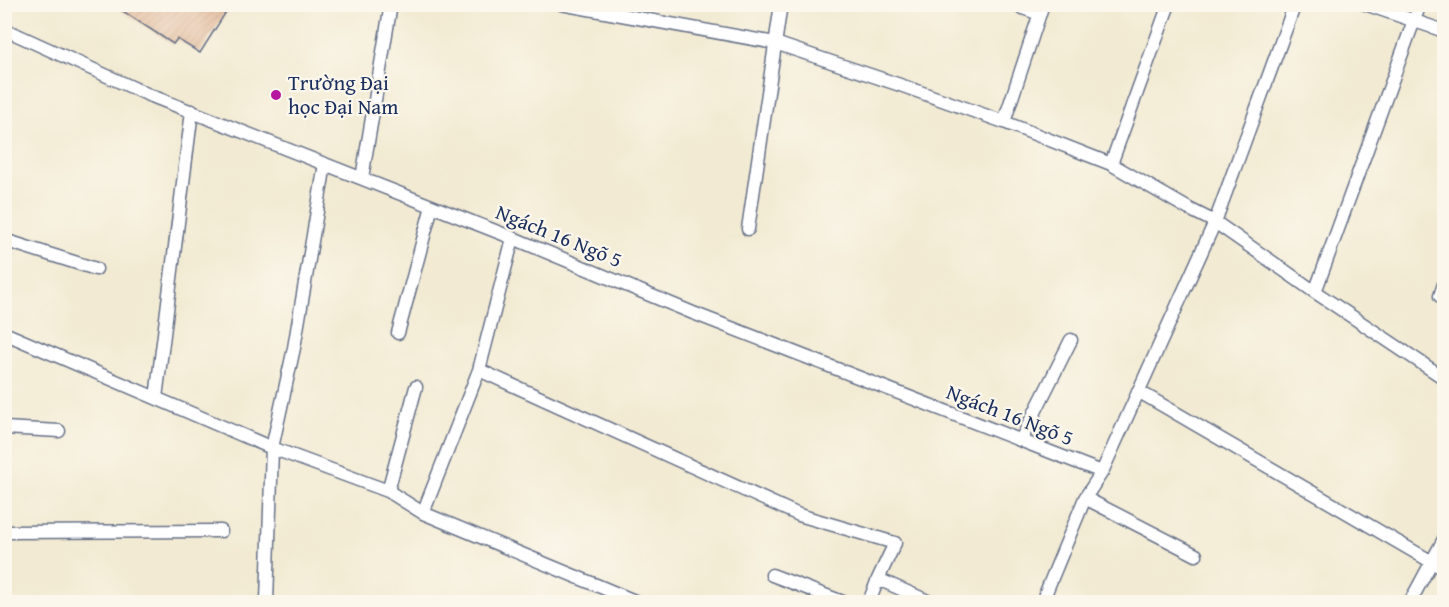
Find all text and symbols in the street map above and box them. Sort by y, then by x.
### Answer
place label: Trường Đại học Đại Nam [288,67,398,122]
marker: Trường Đại học Đại Nam [269,88,283,102]
street label: Ngách 16 Ngõ 5 [491,196,627,275]
street label: Ngách 16 Ngõ 5 [942,376,1078,453]

